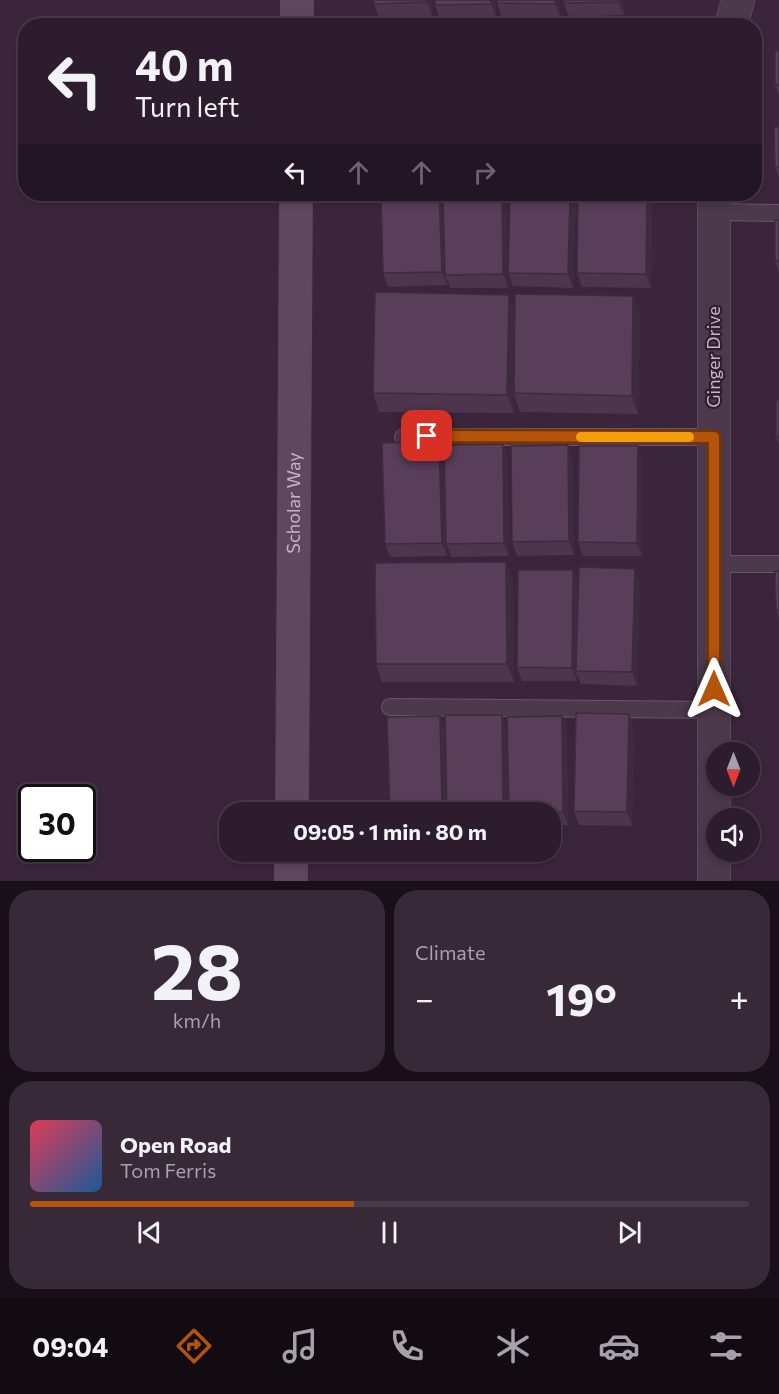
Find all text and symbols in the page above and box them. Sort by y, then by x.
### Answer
text: 40 m [135,38,233,90]
icon: left [36,42,114,120]
text: Turn left [135,90,239,123]
icon: left [279,156,312,189]
icon: ahead [342,156,375,189]
icon: ahead [405,156,438,189]
icon: right [468,156,501,189]
street label: Ginger Drive [702,306,724,408]
pin [401,410,452,461]
icon: arrive [410,419,443,452]
street label: Scholar Way [282,452,304,554]
position arrow [682,657,746,721]
north arrow [706,742,760,796]
map controls [706,742,760,862]
speed limit sign: 30 [18,784,96,862]
button: sound [706,808,760,862]
text: 09:05 · 1 min · 80 m [293,818,487,845]
text: 28 [151,921,243,1016]
text: Climate [415,940,485,964]
text: 19° [546,970,617,1025]
text: − [415,977,434,1018]
text: + [730,977,749,1018]
text: km/h [173,1008,221,1032]
text: Open Road [120,1131,231,1158]
text: Tom Ferris [120,1158,216,1182]
icon: previous [133,1216,166,1249]
icon: pause [373,1216,406,1249]
icon: next [613,1216,646,1249]
icon: directions [173,1325,215,1367]
icon: music [279,1325,321,1367]
icon: phone [386,1325,428,1367]
icon: climate [492,1325,534,1367]
icon: car [598,1325,640,1367]
icon: filters [705,1325,747,1367]
text: 09:04 [32,1330,108,1363]

